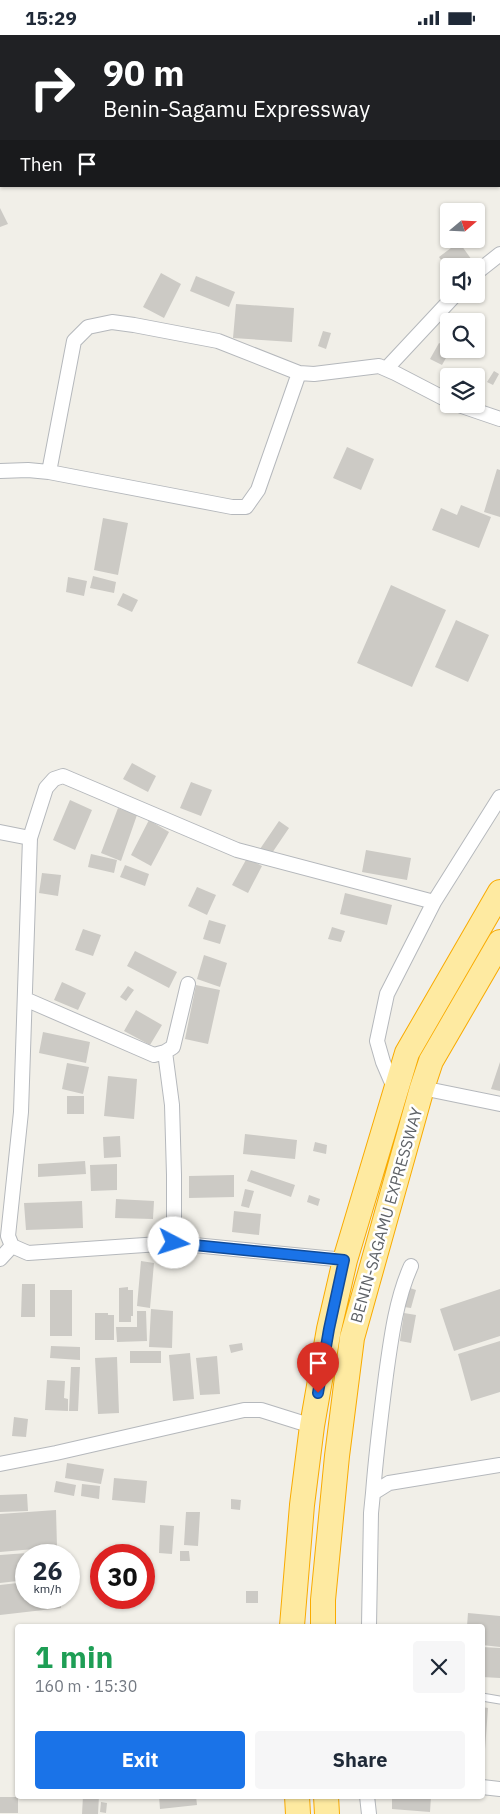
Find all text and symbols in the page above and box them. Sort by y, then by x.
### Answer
text: 15:29 [25,6,77,30]
text: 90 m [103,50,185,96]
icon: right [20,55,85,120]
text: Benin-Sagamu Expressway [103,94,370,123]
icon: arrive [73,150,101,178]
text: Then [20,152,63,176]
north arrow [440,203,485,247]
map controls [440,203,485,413]
button: sound [440,258,485,303]
button: search [440,313,485,358]
button: layers [440,368,485,413]
street label: BENIN-SAGAMU EXPRESSWAY [346,1105,427,1325]
position arrow [147,1216,199,1268]
pin [297,1342,339,1393]
icon: arrive [304,1349,332,1377]
speed limit sign: 30 [90,1544,155,1609]
text: 26 [32,1554,63,1587]
text: km/h [33,1581,62,1596]
text: 1 min [35,1637,113,1676]
button: close [413,1641,465,1693]
text: 160 m · 15:30 [35,1676,137,1696]
button: Exit [35,1731,245,1789]
button: Share [255,1731,465,1789]

